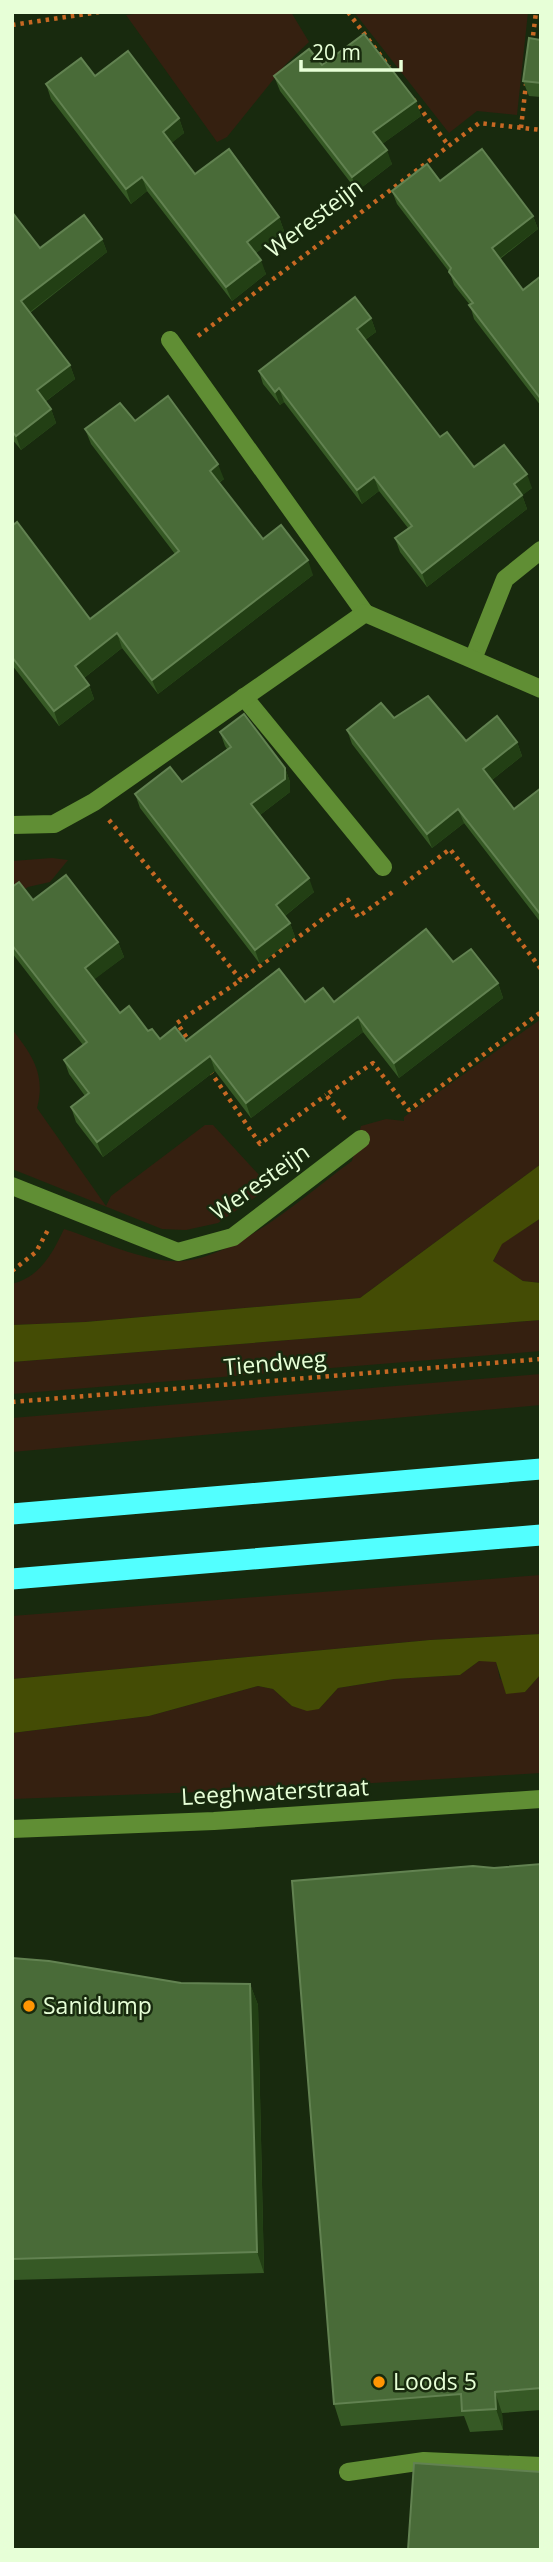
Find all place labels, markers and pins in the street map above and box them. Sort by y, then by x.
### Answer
place label: Sanidump [43,1989,152,2021]
marker: Sanidump [21,1998,37,2014]
place label: Loods 5 [393,2365,477,2397]
marker: Loods 5 [371,2374,387,2390]

